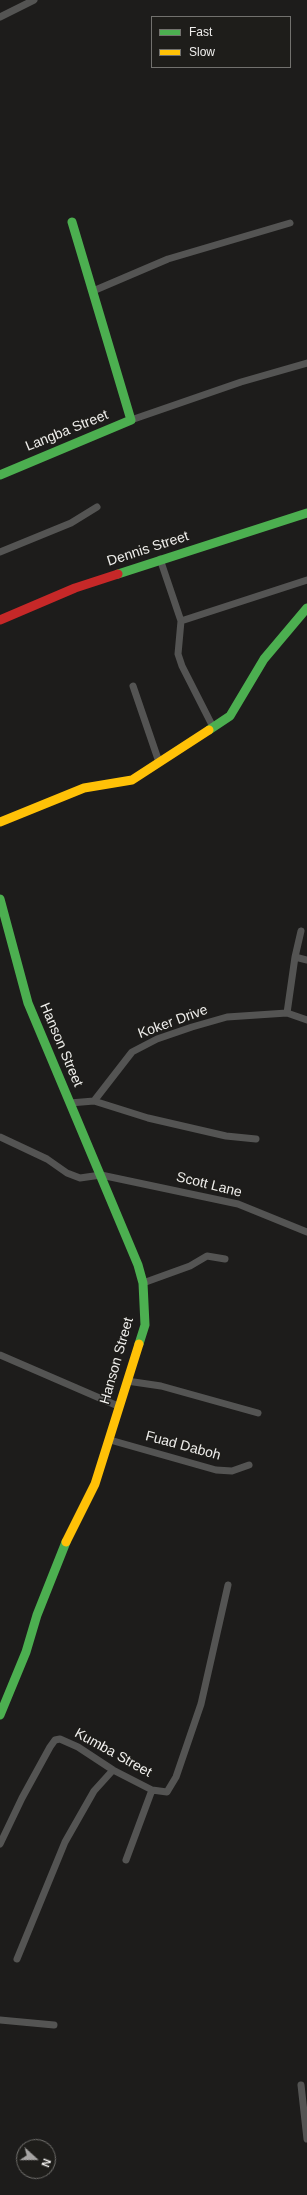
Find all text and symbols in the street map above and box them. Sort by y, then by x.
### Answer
legend [151,16,291,68]
text: Fast [189,25,212,39]
text: Slow [189,45,215,59]
street label: Langba Street [23,407,111,455]
street label: Dennis Street [105,528,191,570]
street label: Hanson Street [36,1001,86,1089]
street label: Koker Drive [136,1002,210,1042]
street label: Scott Lane [174,1169,244,1201]
street label: Hanson Street [97,1316,137,1406]
street label: Fuad Daboh [144,1428,222,1464]
street label: Kumba Street [71,1725,155,1781]
north arrow [16,2139,56,2179]
text: N [39,2157,53,2169]

